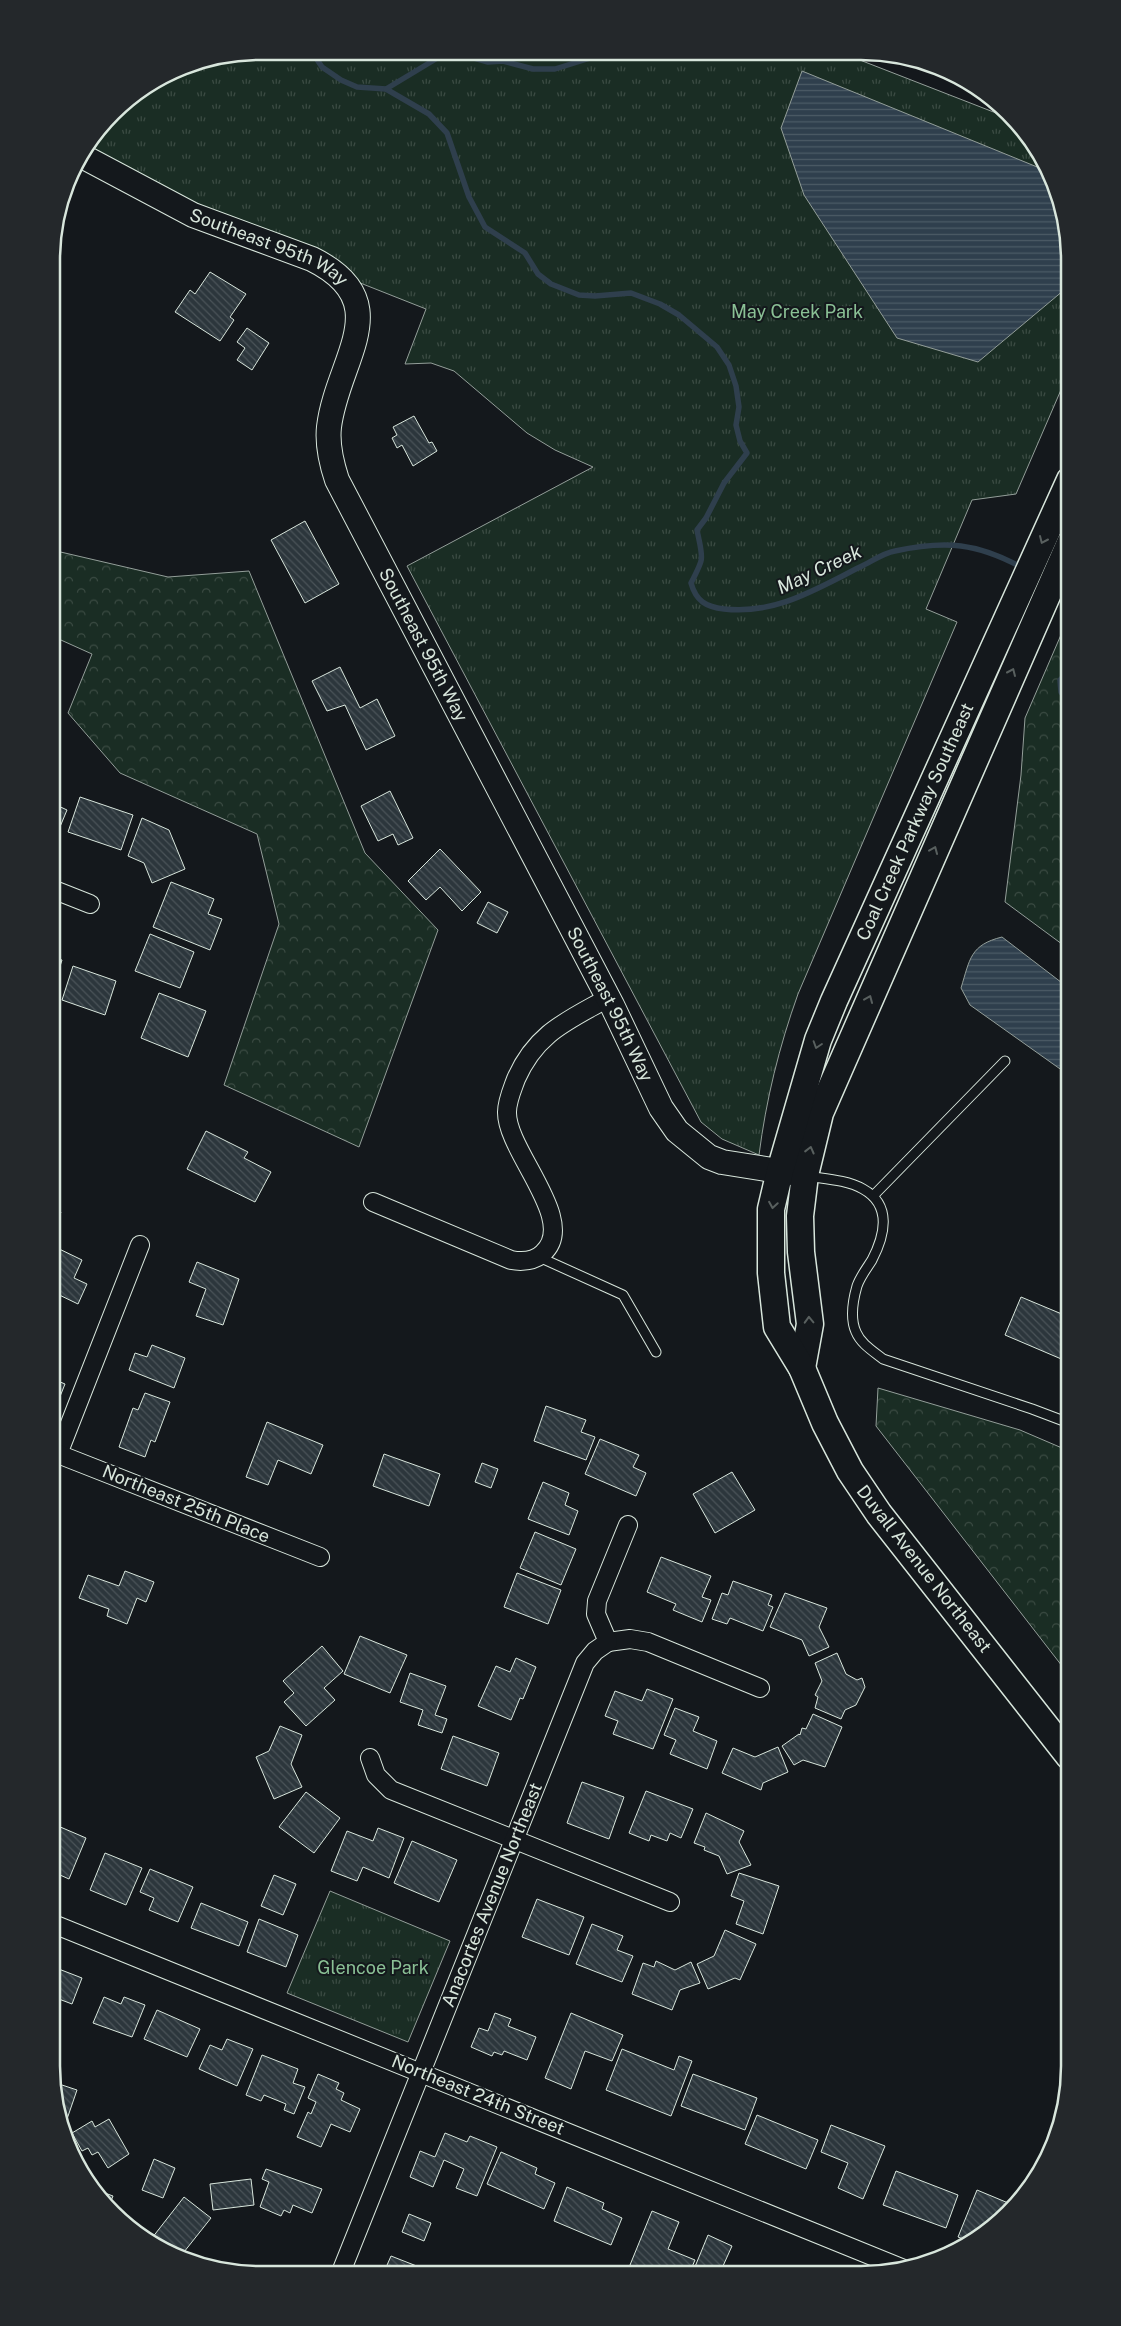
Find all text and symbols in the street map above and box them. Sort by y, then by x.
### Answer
street label: Southeast 95th Way [187,204,353,290]
park label: May Creek Park [731,301,863,322]
one-way arrow [1038,535,1049,544]
water label: May Creek [773,540,865,598]
street label: Southeast 95th Way [375,564,473,725]
one-way arrow [1006,668,1016,677]
street label: Coal Creek Parkway Southeast [852,699,978,944]
one-way arrow [928,846,939,855]
street label: Southeast 95th Way [563,923,658,1085]
one-way arrow [863,995,874,1004]
one-way arrow [813,1041,823,1049]
one-way arrow [804,1146,815,1155]
one-way arrow [768,1200,778,1209]
one-way arrow [804,1315,814,1323]
street label: Northeast 25th Place [99,1460,273,1547]
street label: Duvall Avenue Northeast [853,1481,996,1657]
street label: Anacortes Avenue Northeast [437,1780,546,2010]
park label: Glencoe Park [317,1957,429,1978]
street label: Northeast 24th Street [389,2050,568,2139]

